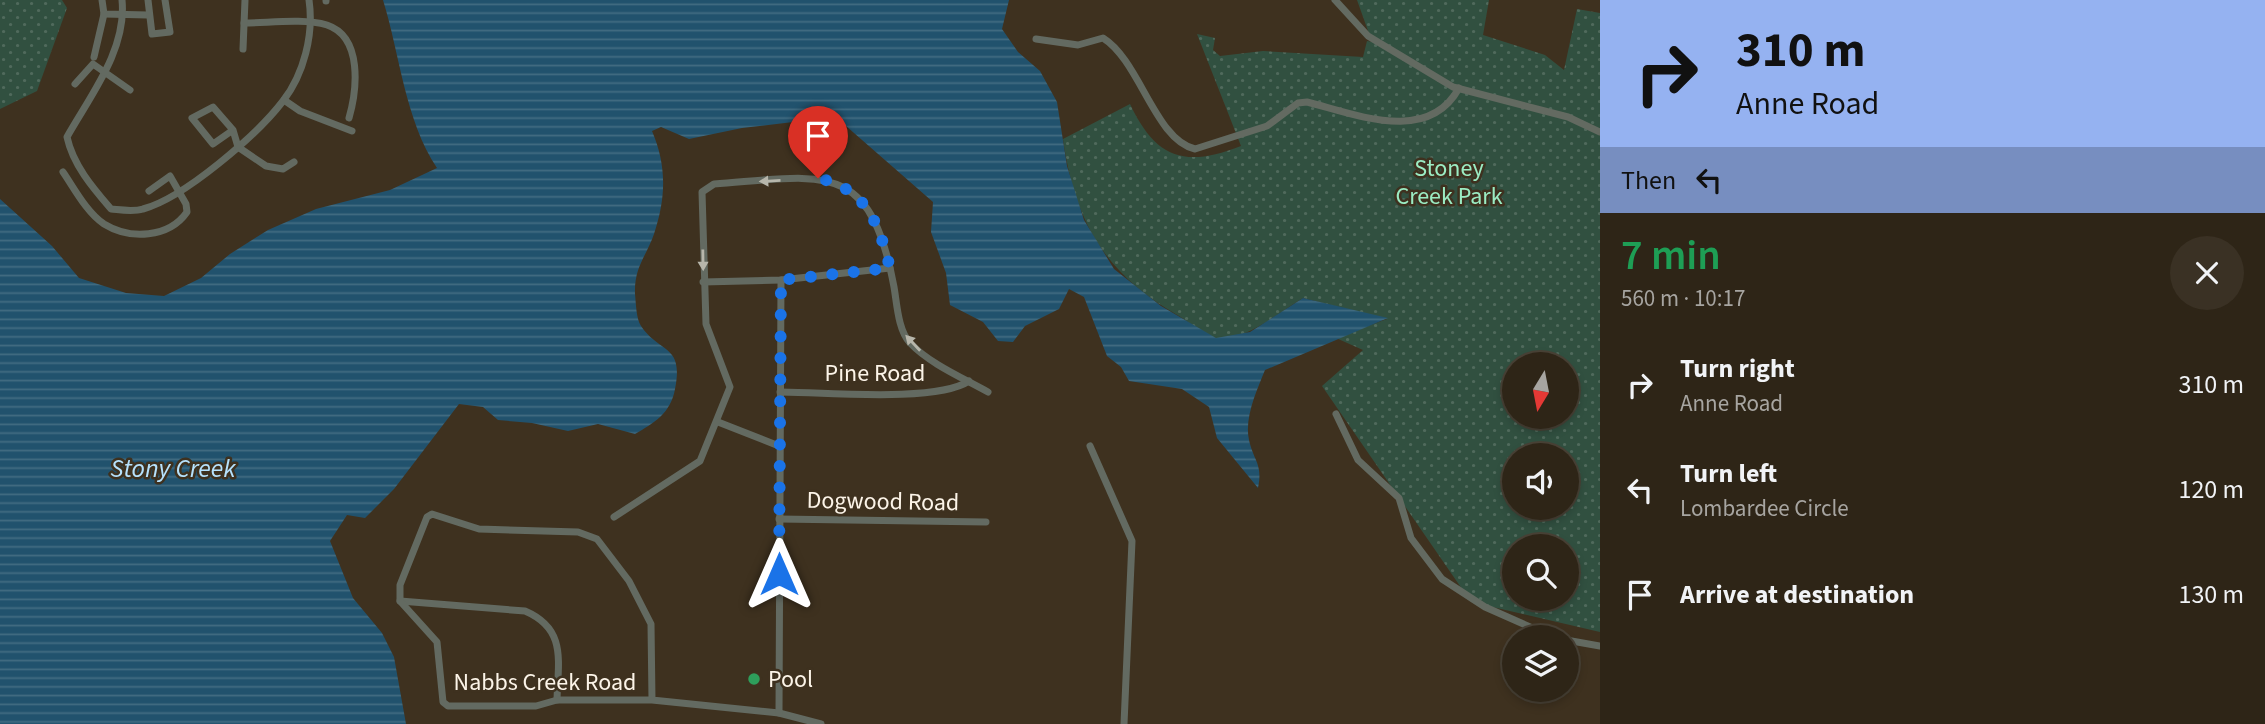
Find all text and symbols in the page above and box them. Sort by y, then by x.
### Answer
text: 310 m [1736,16,1865,86]
icon: right [1621,28,1712,119]
text: Anne Road [1736,81,1879,127]
pin [788,106,848,178]
icon: arrive [799,117,837,155]
park label: Stoney Creek Park [1395,151,1503,214]
icon: left [1690,161,1728,199]
text: Then [1621,162,1676,199]
one-way arrow [759,175,781,186]
text: 7 min [1621,226,1721,286]
button: close [2170,236,2244,310]
one-way arrow [697,249,709,271]
text: 560 m · 10:17 [1621,282,1745,315]
one-way arrow [905,334,921,352]
text: Turn right [1680,350,1795,387]
north arrow [1502,352,1578,429]
map controls [1502,352,1579,702]
street label: Pine Road [825,356,925,391]
icon: right [1621,366,1659,404]
text: 310 m [2178,366,2244,403]
text: Anne Road [1680,387,1783,420]
button: sound [1502,443,1579,520]
water label: Stony Creek [110,450,236,487]
text: Turn left [1680,455,1777,492]
icon: left [1621,471,1659,509]
text: 120 m [2178,471,2244,508]
street label: Dogwood Road [806,483,960,520]
text: Lombardee Circle [1680,492,1849,525]
button: search [1502,534,1579,611]
position arrow [742,537,816,611]
icon: arrive [1621,576,1659,614]
text: Arrive at destination [1680,576,1914,613]
text: 130 m [2178,576,2244,613]
button: layers [1502,625,1579,702]
place label: Pool [768,662,813,697]
street label: Nabbs Creek Road [454,665,636,700]
marker: Pool [746,671,762,687]

